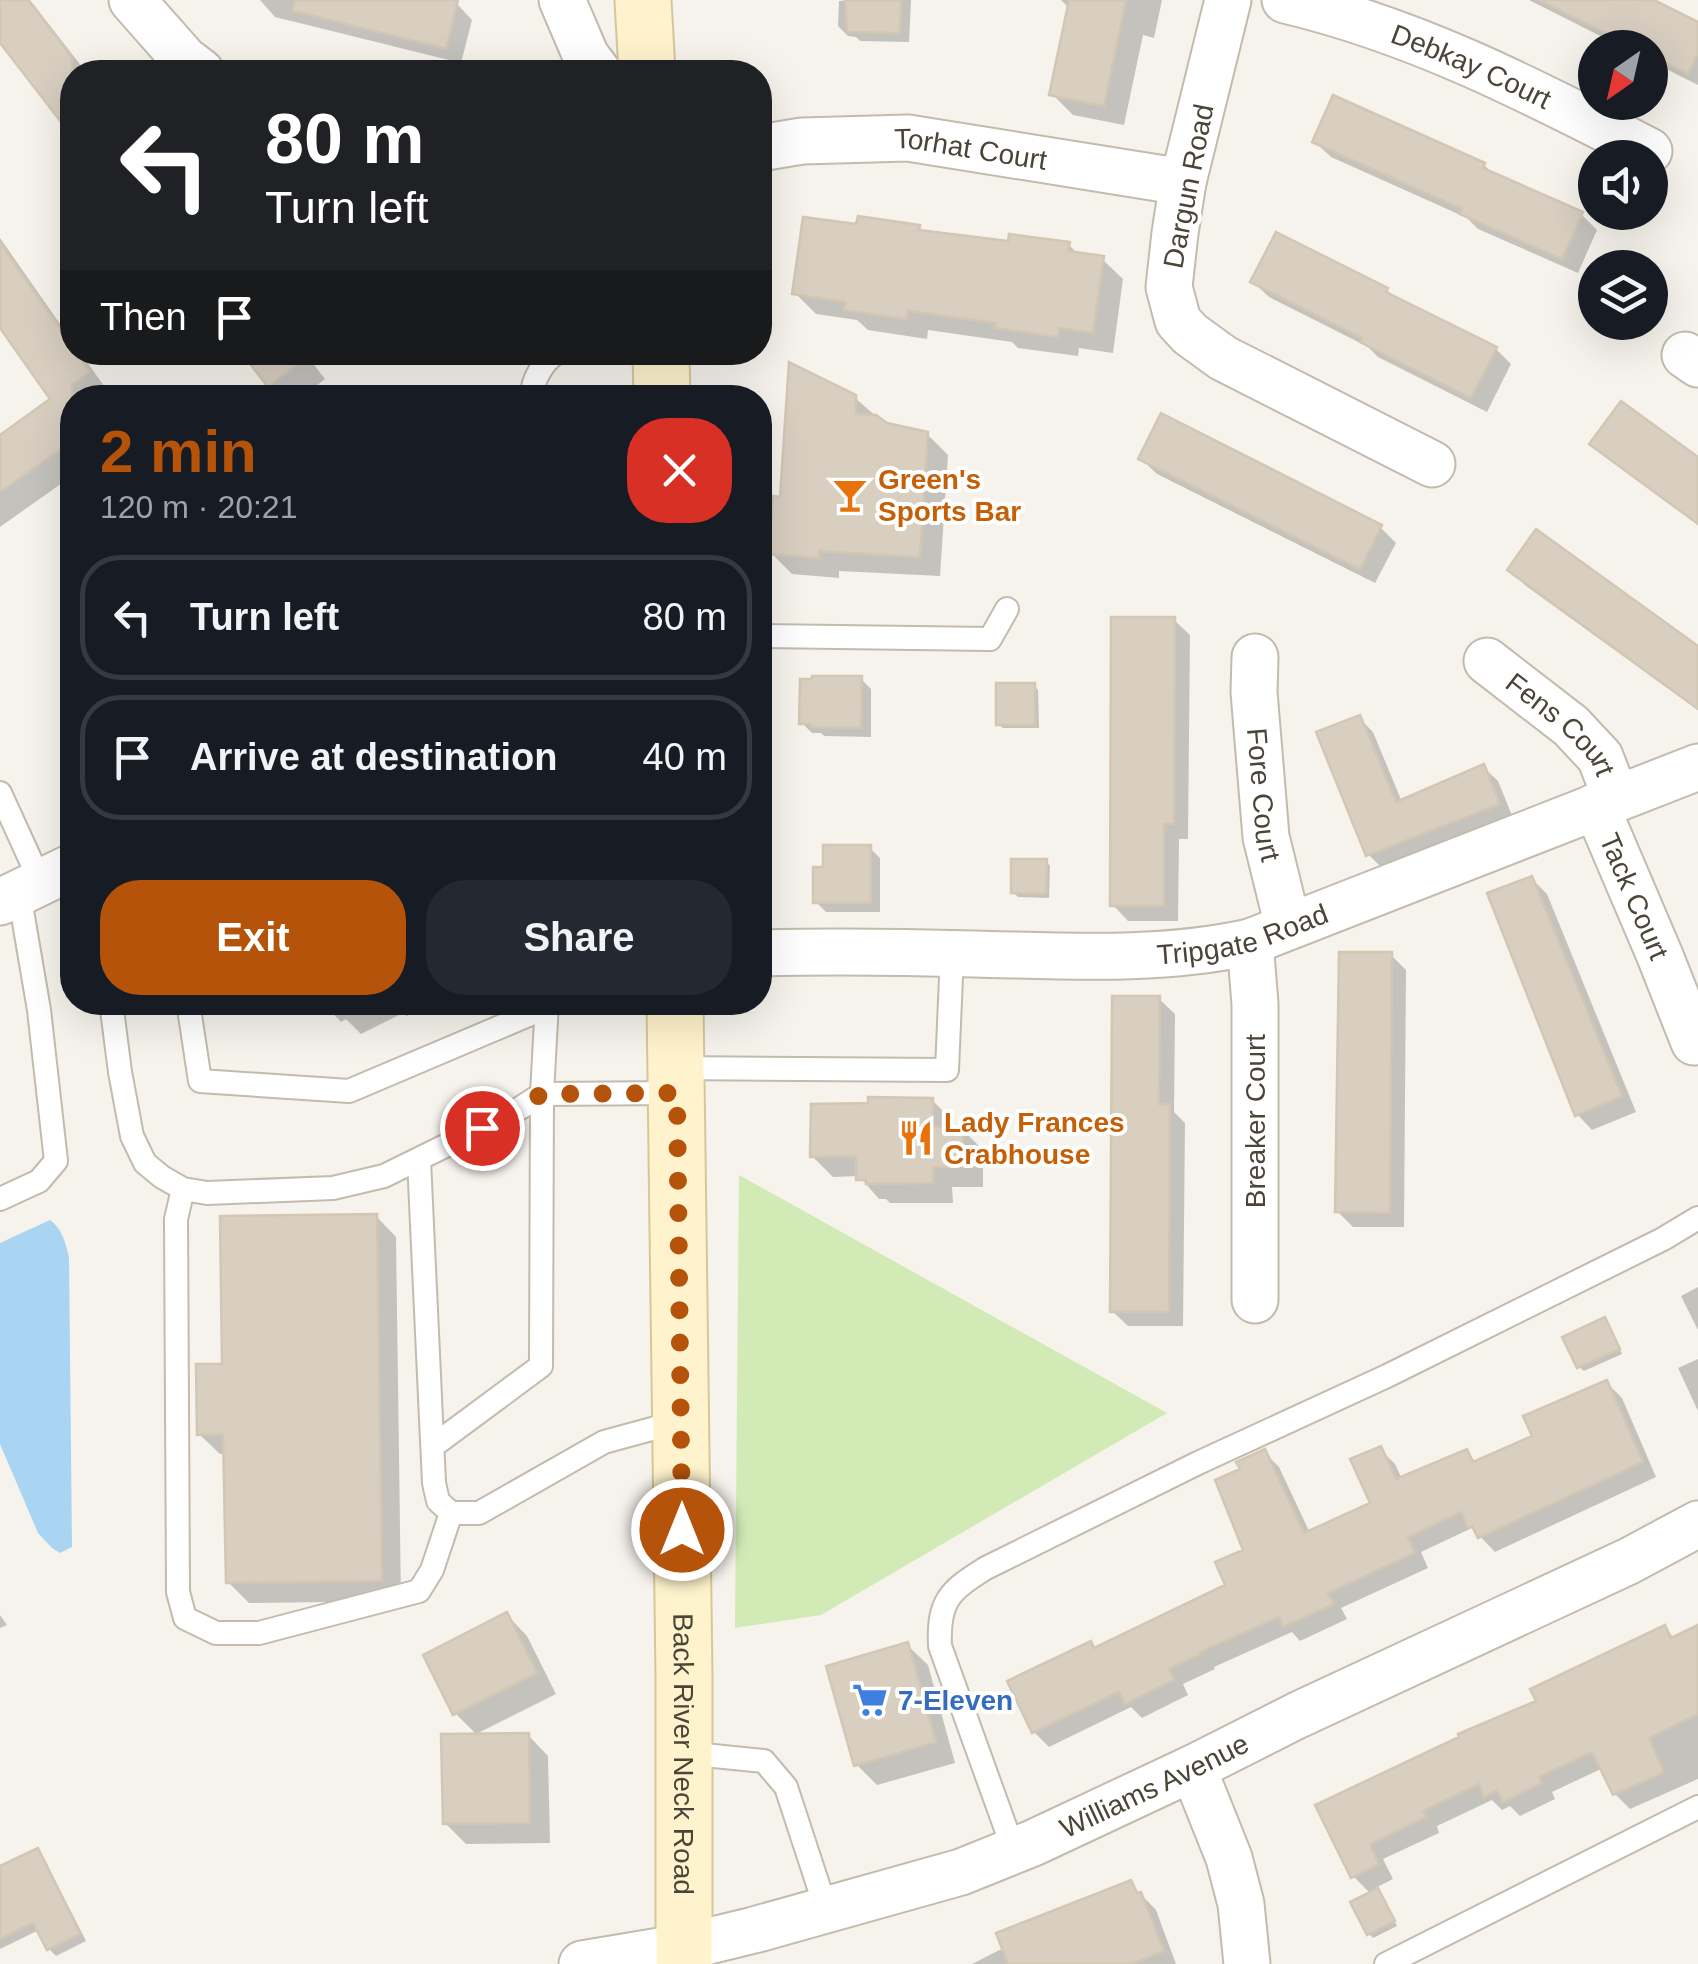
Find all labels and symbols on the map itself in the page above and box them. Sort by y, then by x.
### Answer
street label: Debkay Court [1387,18,1556,115]
north arrow [1578,30,1668,120]
street label: Dargun Road [1157,101,1220,271]
street label: Torhat Court [894,123,1049,176]
place label: Green's Sports Bar [878,464,1021,527]
bar icon: Green's Sports Bar [831,476,869,514]
street label: Fens Court [1500,667,1621,780]
street label: Fore Court [1241,727,1286,865]
street label: Tack Court [1593,829,1675,964]
street label: Tripgate Road [1156,898,1332,971]
street label: Breaker Court [1240,1034,1271,1208]
pin [440,1086,525,1171]
place label: Lady Frances Crabhouse [944,1107,1125,1170]
restaurant icon: Lady Frances Crabhouse [897,1119,935,1157]
position arrow [630,1478,734,1582]
street label: Back River Neck Road [667,1613,699,1895]
supermarket icon: 7-Eleven [851,1681,889,1719]
place label: 7-Eleven [898,1685,1013,1716]
street label: Williams Avenue [1055,1728,1254,1844]

